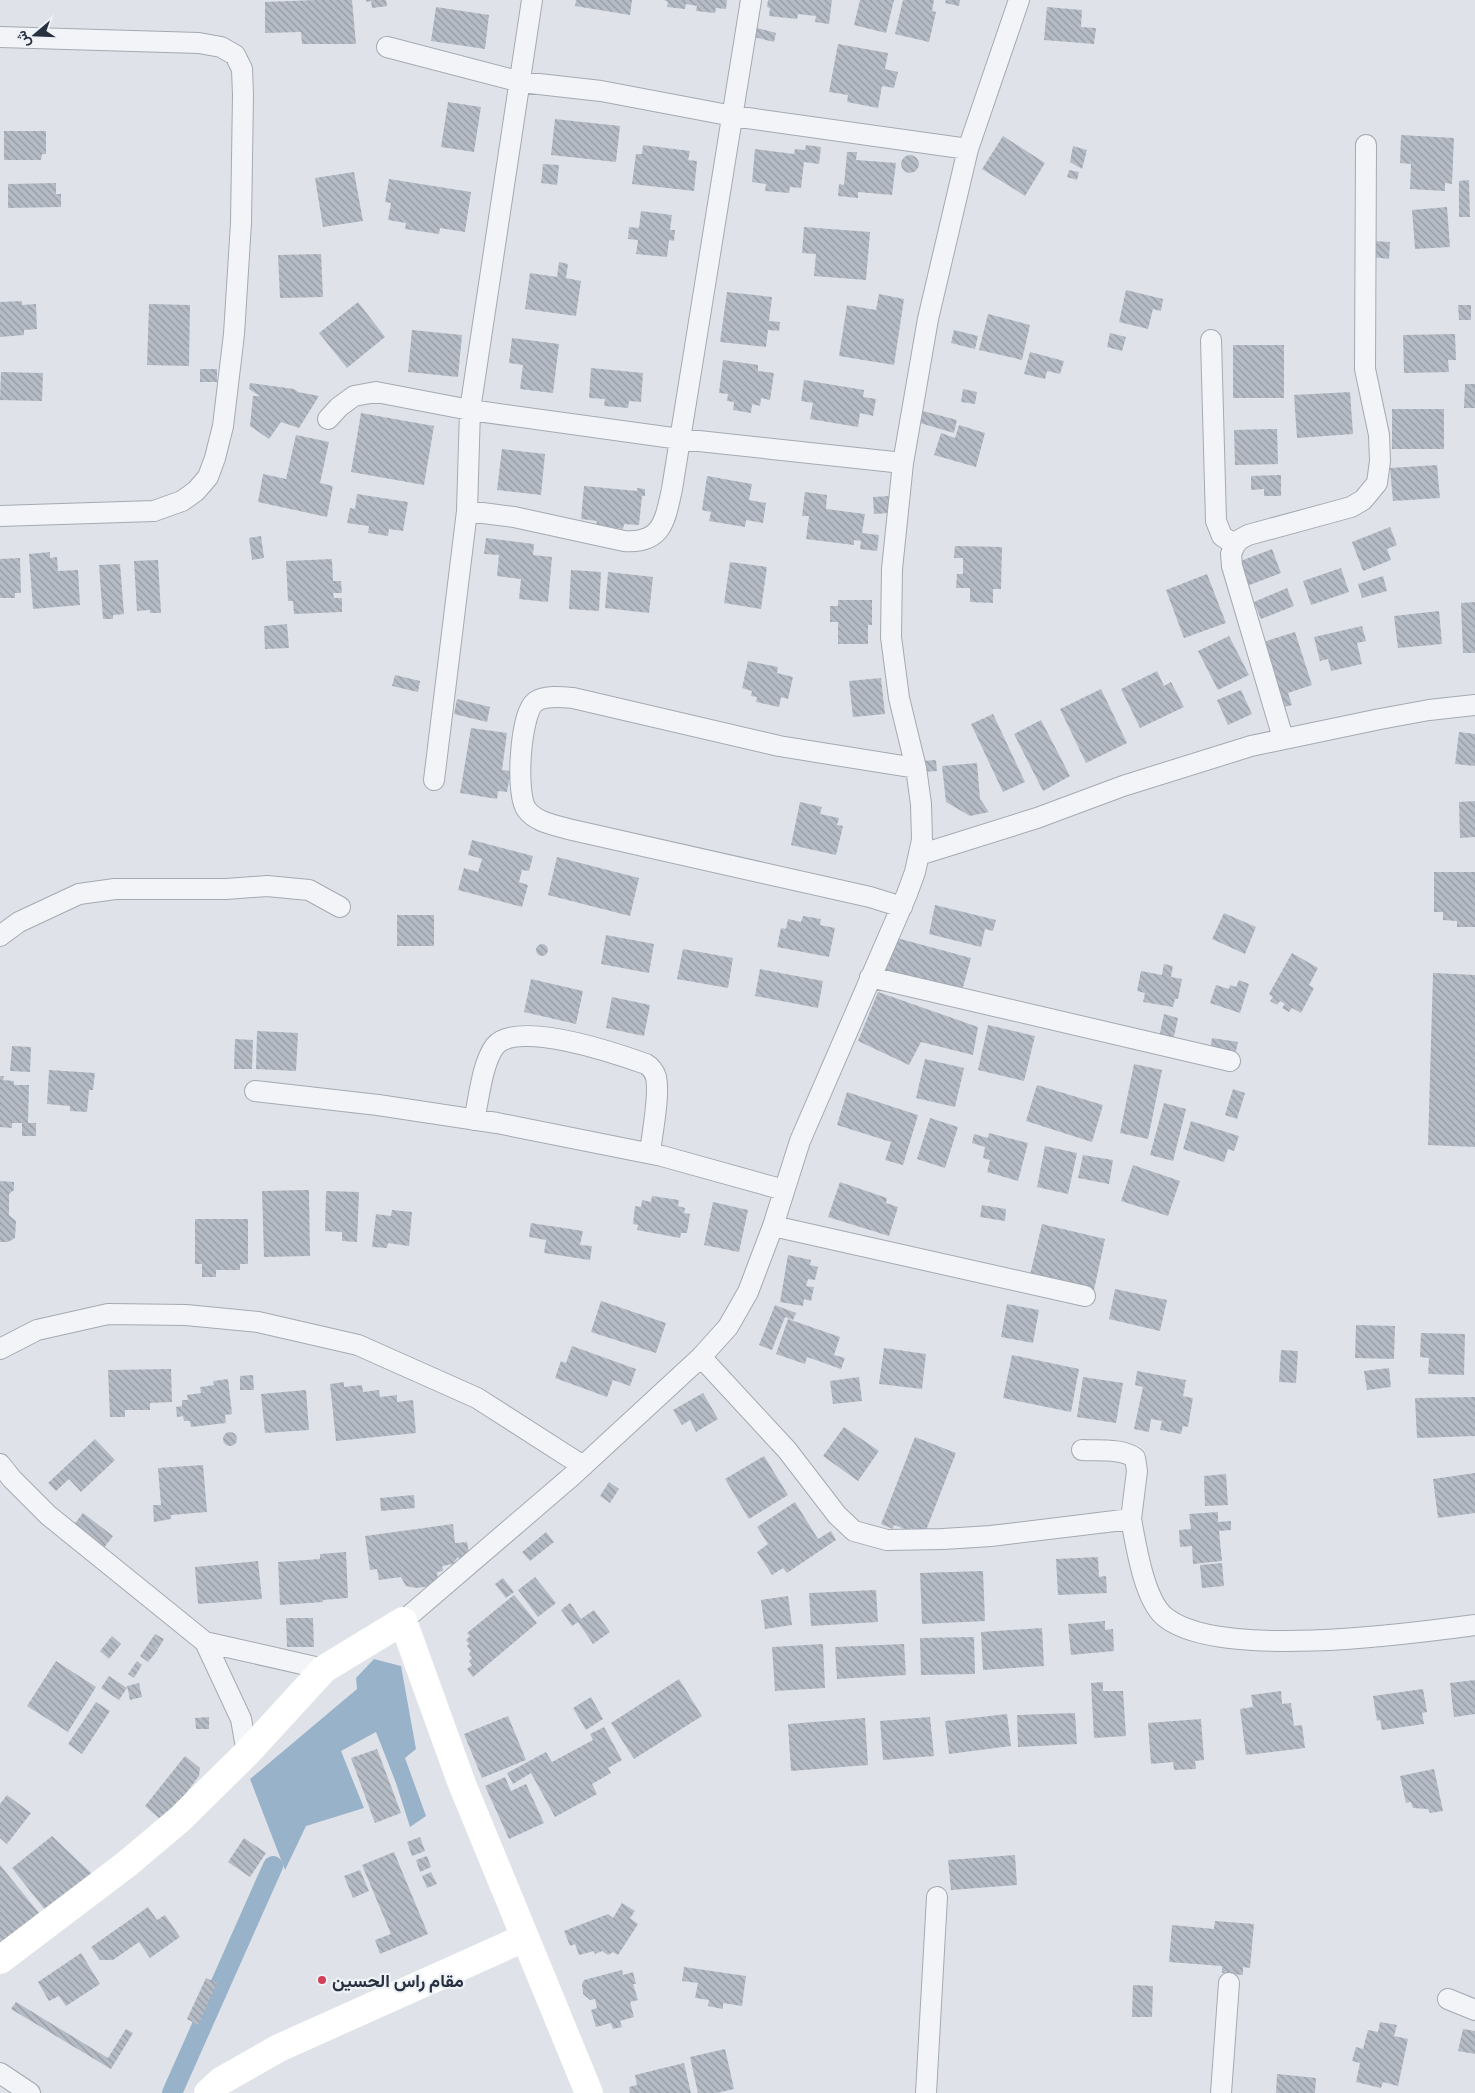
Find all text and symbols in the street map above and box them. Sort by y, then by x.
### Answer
north arrow [10,10,60,60]
text: ش [10,28,35,50]
place label: مقام راس الحسين [332,1968,464,1993]
marker: مقام راس الحسين [316,1974,328,1986]

